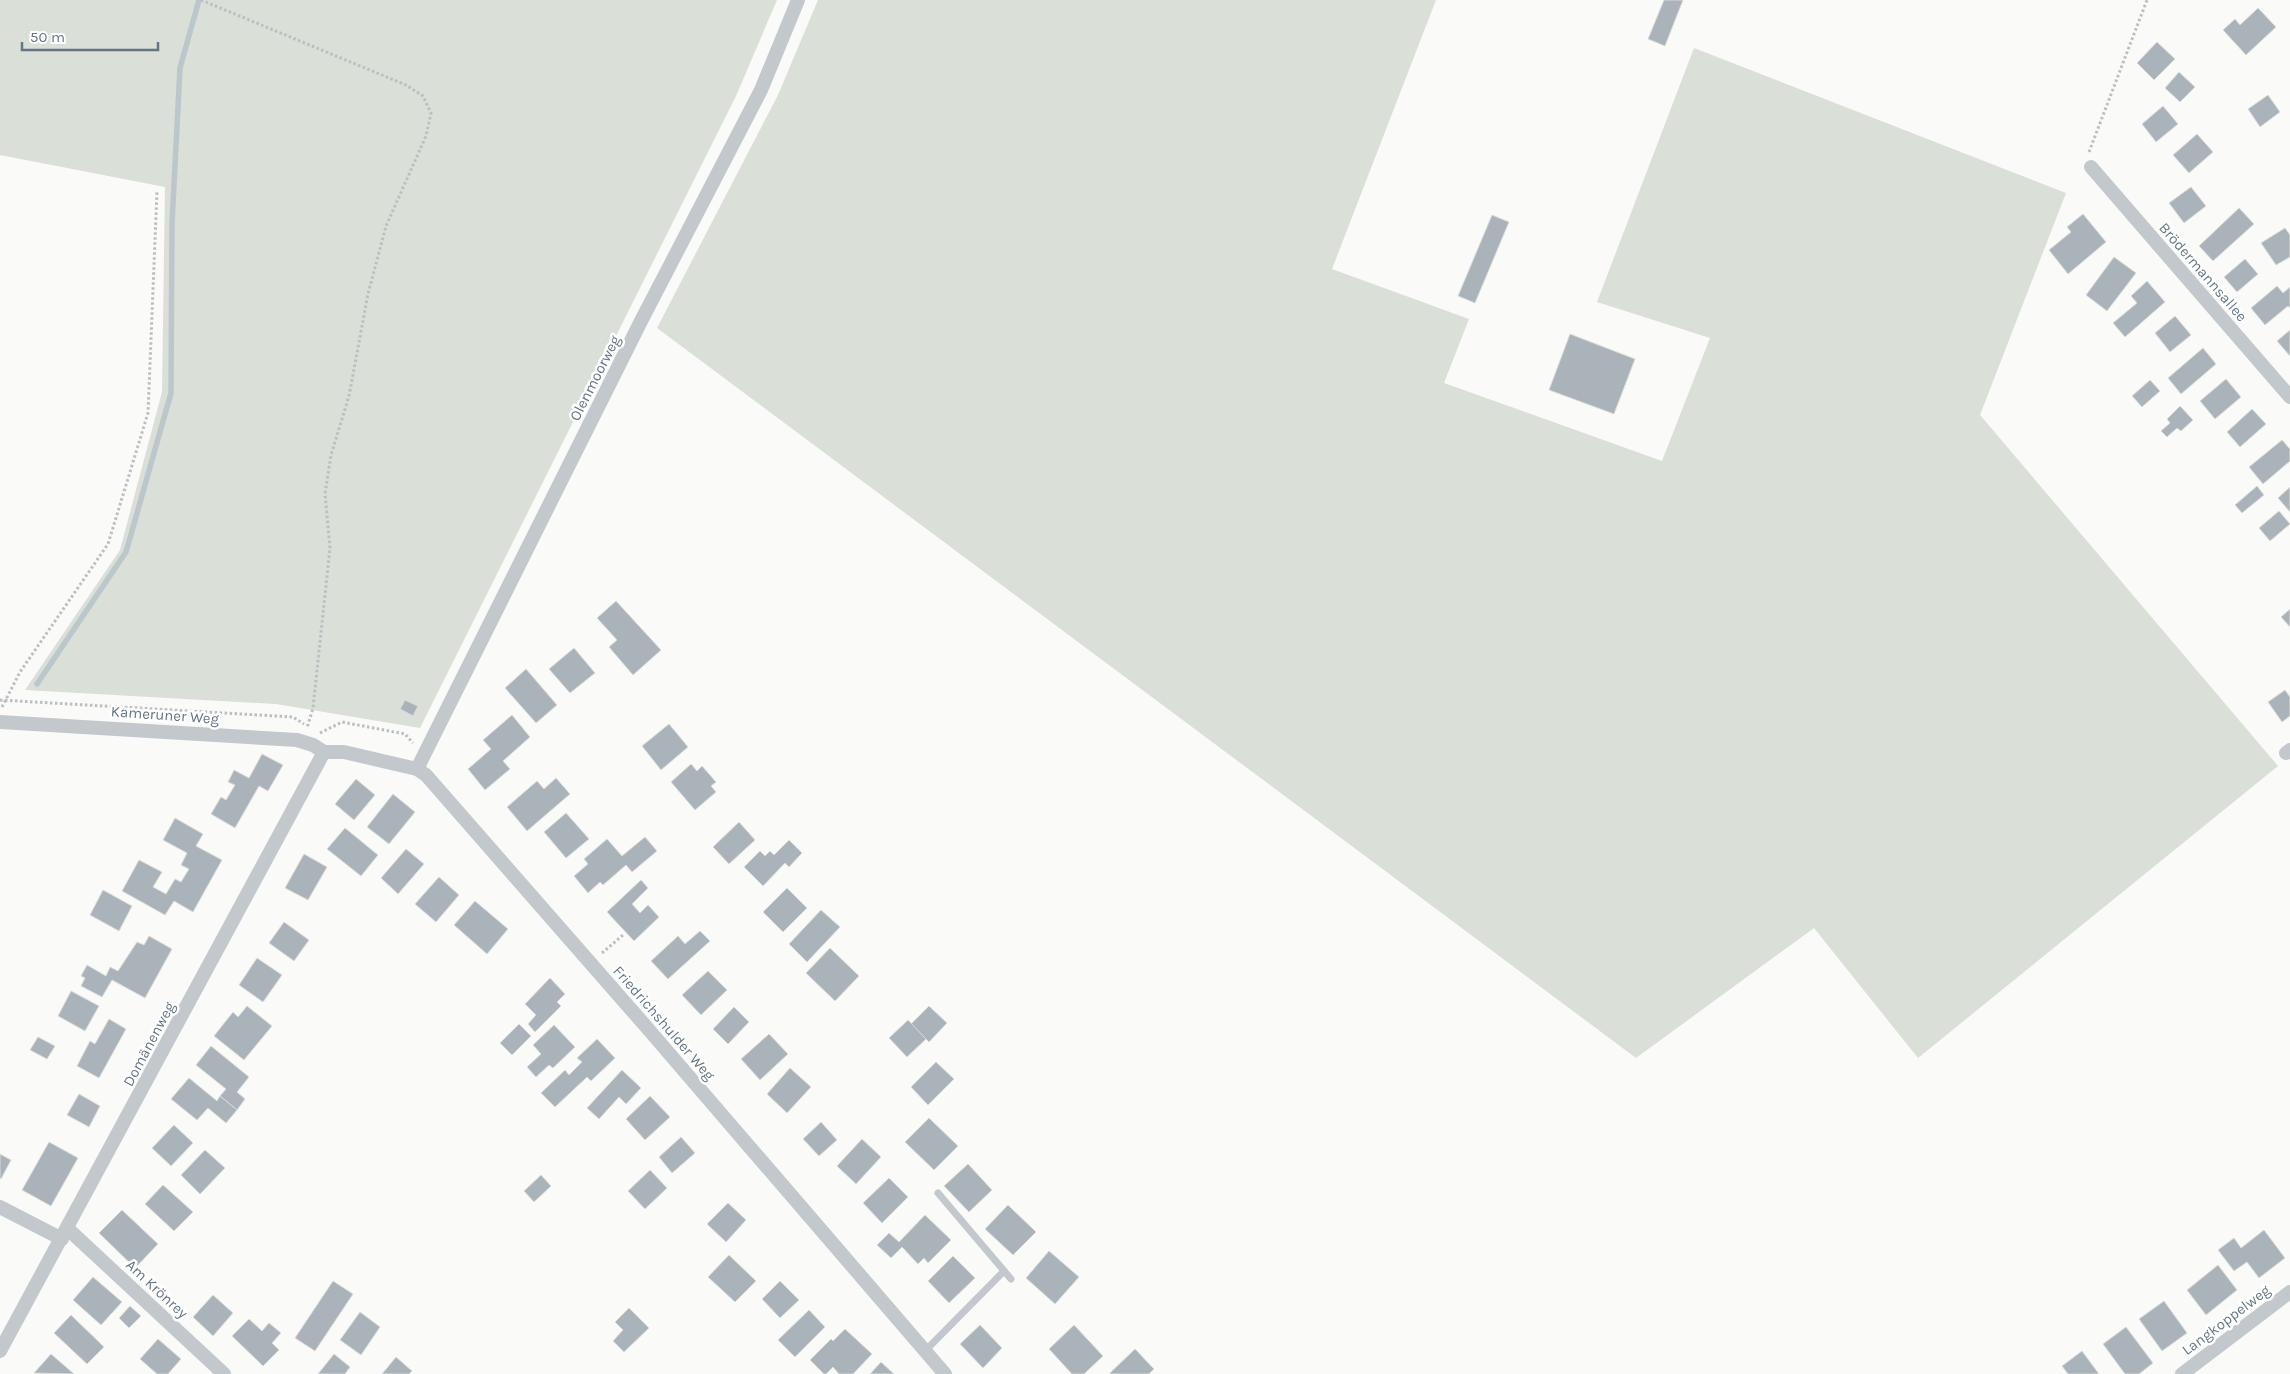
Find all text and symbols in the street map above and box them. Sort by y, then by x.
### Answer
scale bar [22,20,159,52]
text: 50 m [30,28,65,46]
street label: Brödermannsallee [2155,219,2251,325]
street label: Olenmoorweg [566,332,624,424]
street label: Kameruner Weg [110,702,220,728]
street label: Friedrichshulder Weg [609,962,719,1084]
street label: Domänenweg [119,998,179,1089]
street label: Am Krönrey [122,1256,192,1322]
street label: Langkoppelweg [2178,1281,2274,1359]

